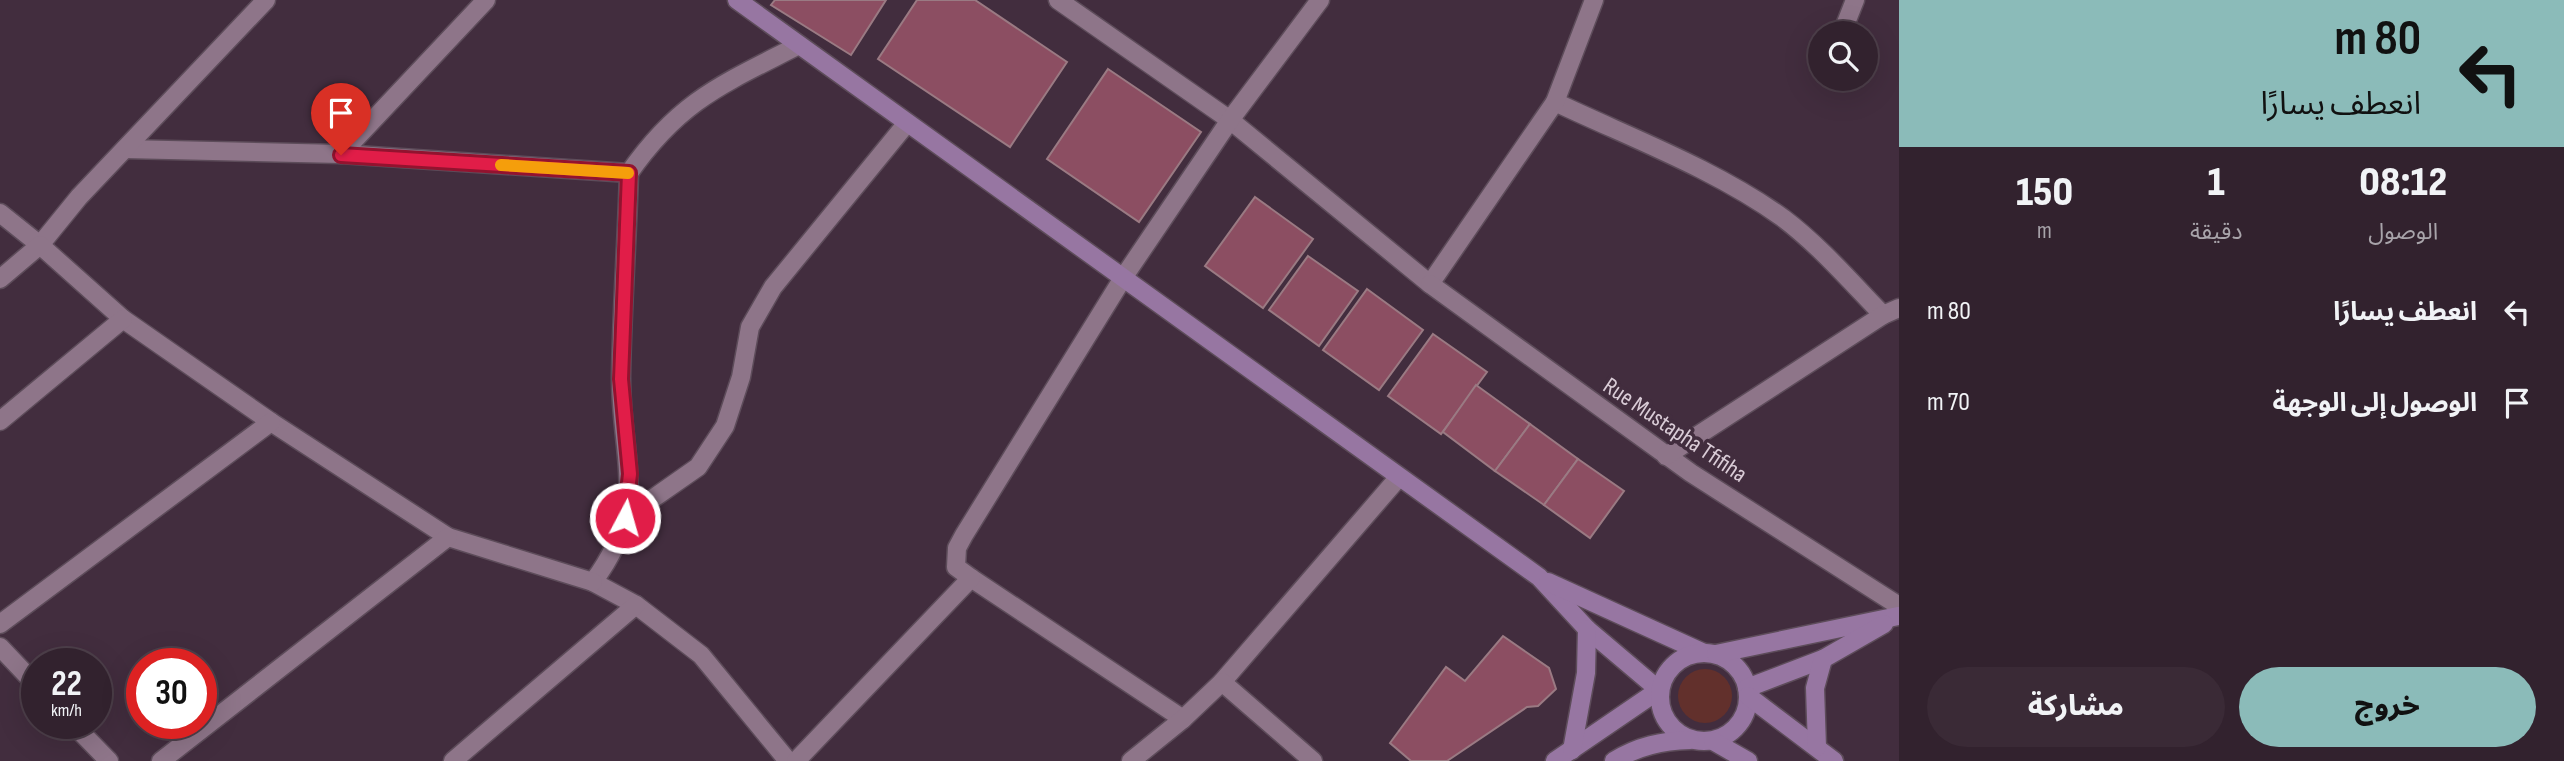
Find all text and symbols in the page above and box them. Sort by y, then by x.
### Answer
text: 80 m [2334,10,2421,69]
map controls [1808,21,1878,91]
button: search [1808,21,1878,91]
icon: left [2445,28,2536,119]
pin [311,83,371,155]
text: انعطف يسارًا [2261,85,2421,124]
icon: arrive [322,94,360,132]
text: 1 [2208,157,2225,208]
text: 08:12 [2359,157,2447,208]
text: 150 [2016,167,2073,218]
text: m [2037,217,2052,245]
text: دقيقة [2190,218,2242,246]
text: الوصول [2368,218,2438,246]
icon: left [2498,293,2536,331]
text: 80 m [1927,296,1971,327]
text: انعطف يسارًا [2333,297,2477,328]
street label: Rue Mustapha Tfifiha [1597,371,1753,489]
icon: arrive [2498,384,2536,422]
text: 70 m [1927,387,1970,418]
text: الوصول إلى الوجهة [2273,388,2477,419]
position arrow [588,481,662,555]
speed limit sign: 30 [126,648,217,739]
text: 22 [51,663,82,706]
button: مشاركة [1927,667,2225,747]
button: خروج [2239,667,2536,747]
text: km/h [51,700,82,721]

